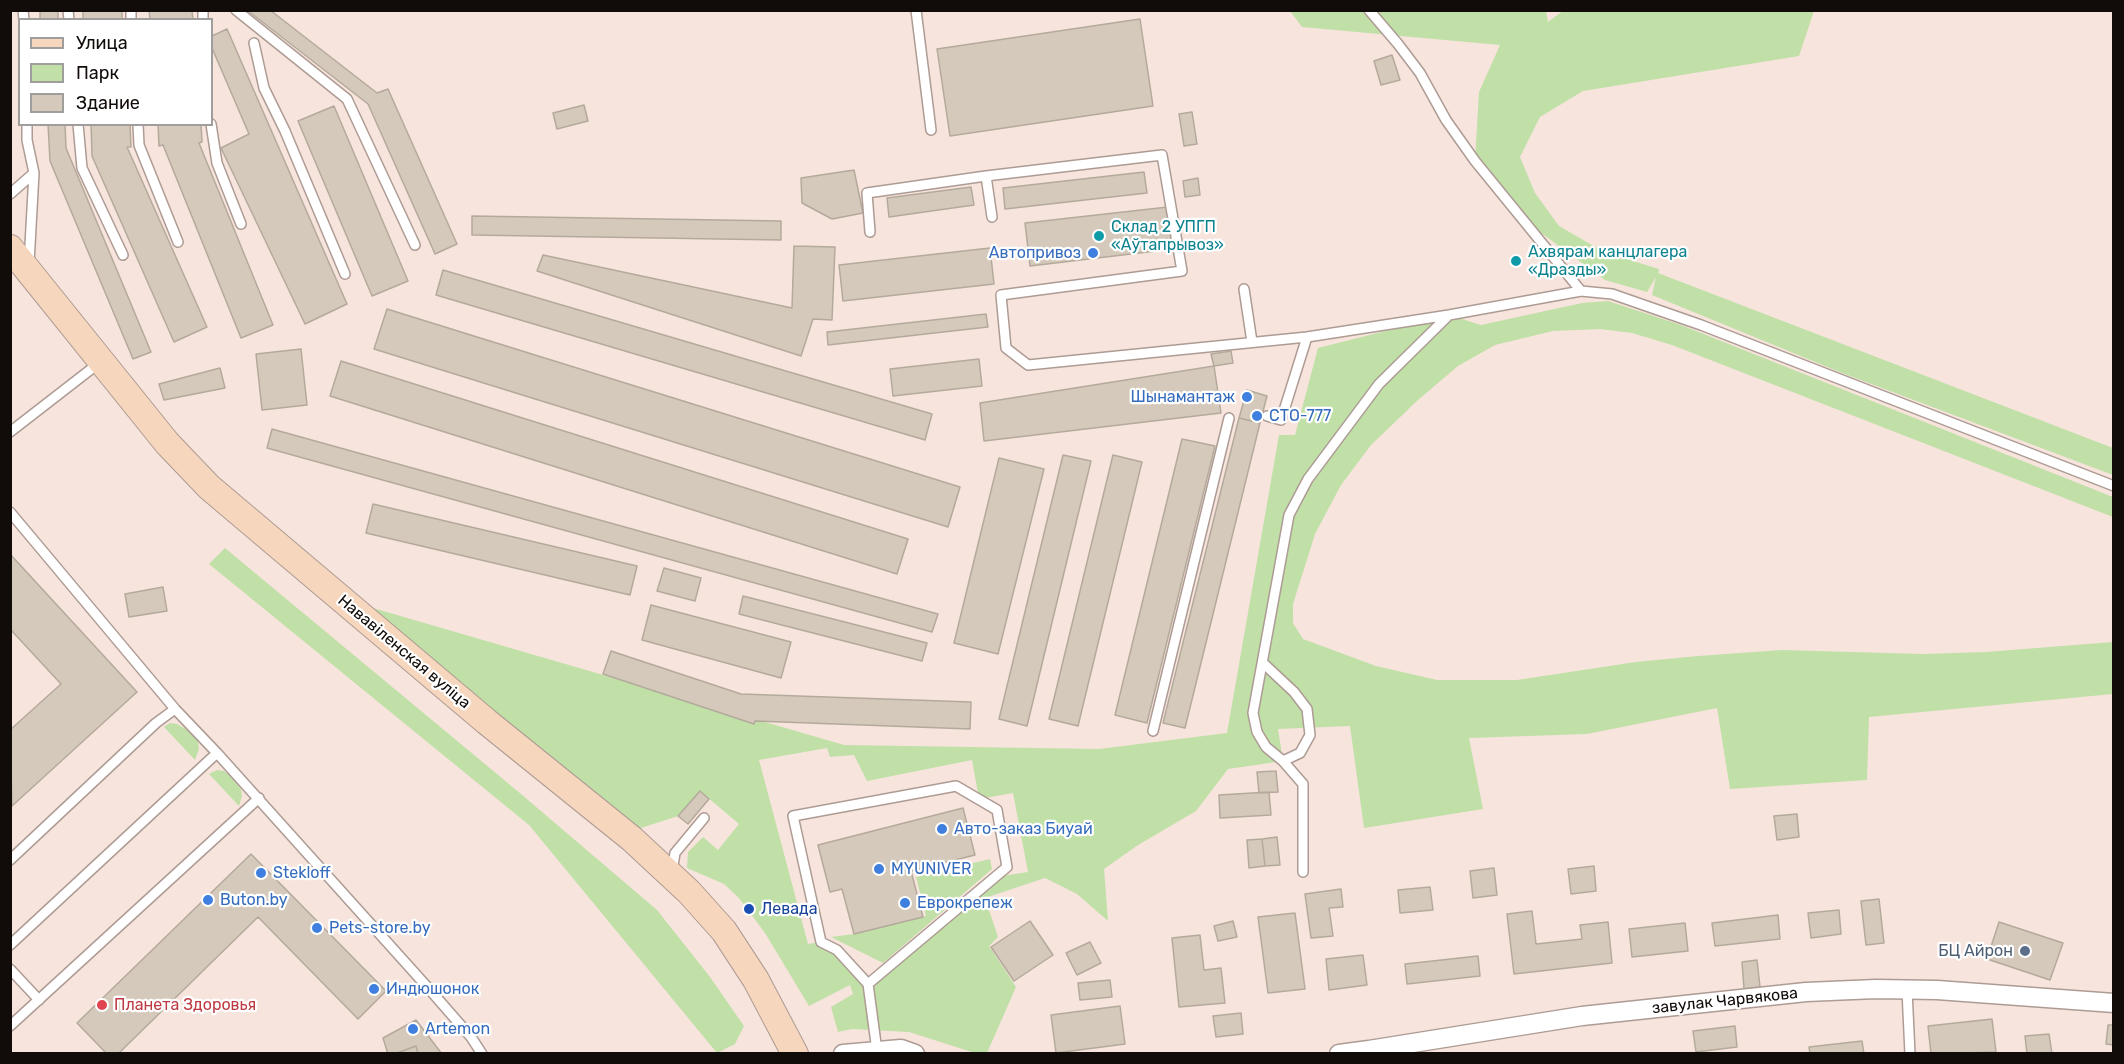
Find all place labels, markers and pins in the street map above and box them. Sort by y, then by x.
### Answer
place label: Склад 2 УПГП «Аўтапрывоз» [1111,217,1224,255]
marker: Склад 2 УПГП «Аўтапрывоз» [1092,229,1106,243]
place label: Ахвярам канцлагера «Дразды» [1528,242,1687,280]
place label: Автопривоз [989,243,1081,263]
marker: Автопривоз [1086,246,1100,260]
marker: Ахвярам канцлагера «Дразды» [1509,254,1523,268]
place label: Шынамантаж [1130,387,1235,407]
marker: Шынамантаж [1240,390,1254,404]
place label: СТО-777 [1269,406,1331,426]
marker: СТО-777 [1250,409,1264,423]
place label: Авто-заказ Биуай [954,819,1093,839]
marker: Авто-заказ Биуай [935,822,949,836]
place label: MYUNIVER [891,859,971,879]
marker: MYUNIVER [872,862,886,876]
place label: Stekloff [273,863,330,883]
marker: Stekloff [254,866,268,880]
place label: Buton.by [220,890,288,910]
marker: Buton.by [201,893,215,907]
place label: Еврокрепеж [917,893,1013,913]
marker: Еврокрепеж [898,896,912,910]
place label: Левада [761,899,817,919]
marker: Левада [742,902,756,916]
place label: Pets-store.by [329,918,431,938]
marker: Pets-store.by [310,921,324,935]
place label: БЦ Айрон [1938,941,2013,961]
marker: БЦ Айрон [2018,944,2032,958]
place label: Индюшонок [386,979,479,999]
marker: Индюшонок [367,982,381,996]
place label: Планета Здоровья [114,995,256,1015]
marker: Планета Здоровья [95,998,109,1012]
place label: Artemon [425,1019,490,1039]
marker: Artemon [406,1022,420,1036]

